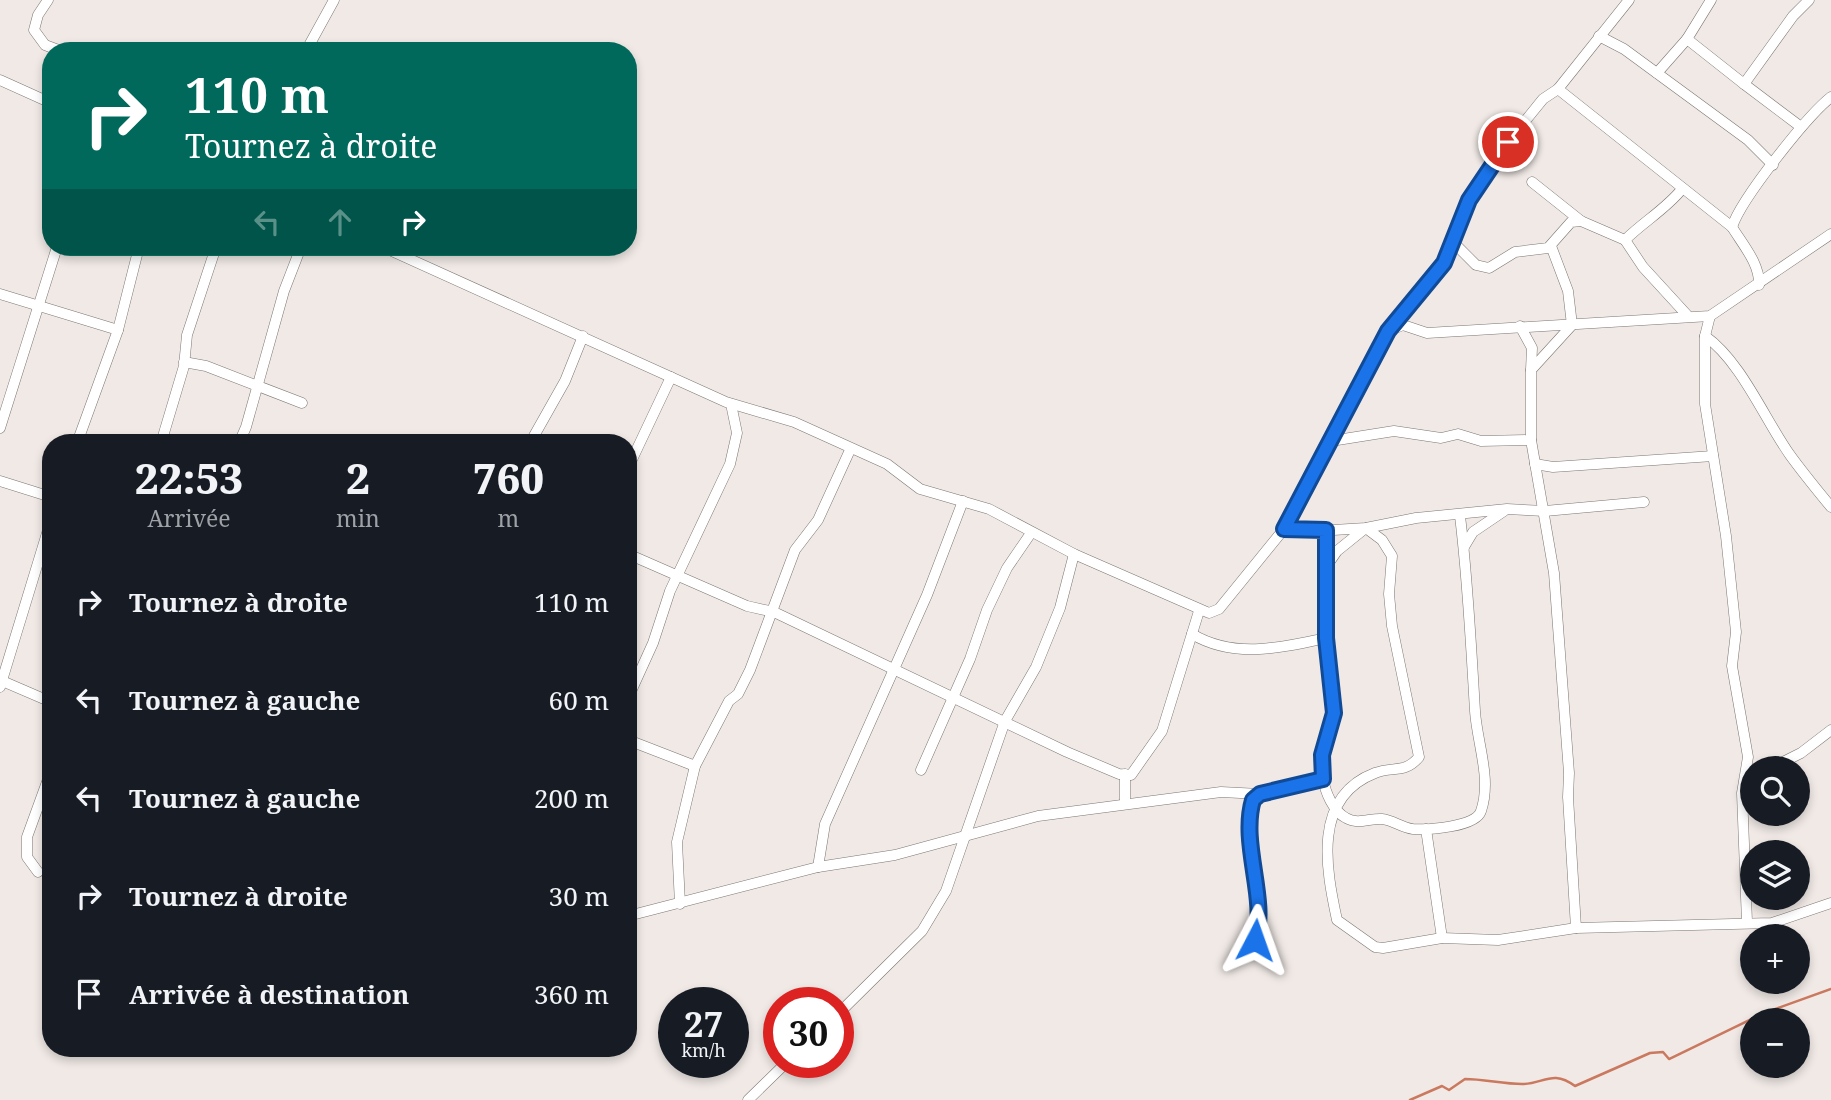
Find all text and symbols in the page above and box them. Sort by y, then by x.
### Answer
text: 110 m [185,61,329,127]
icon: right [70,70,161,161]
pin [1478,112,1538,172]
icon: arrive [1489,123,1527,161]
text: Tournez à droite [185,124,437,167]
icon: left [248,203,286,241]
icon: ahead [321,203,359,241]
icon: right [394,203,432,241]
text: 22:53 [135,449,243,506]
text: 2 [346,449,370,506]
text: 760 [473,449,544,506]
text: Arrivée [147,502,231,534]
text: min [336,502,380,534]
text: m [498,502,519,534]
icon: right [70,583,108,621]
text: Tournez à droite [129,584,348,620]
text: 110 m [534,584,609,620]
icon: left [70,681,108,719]
text: Tournez à gauche [129,682,360,718]
text: 60 m [549,682,609,718]
map controls [1740,756,1810,1078]
button: search [1740,756,1810,826]
icon: left [70,779,108,817]
text: Tournez à gauche [129,780,360,816]
text: 200 m [534,780,609,816]
button: layers [1740,840,1810,910]
icon: right [70,877,108,915]
text: Tournez à droite [129,878,348,914]
text: 30 m [549,878,609,914]
position arrow [1218,903,1292,977]
button: + [1740,924,1810,994]
icon: arrive [70,975,108,1013]
text: Arrivée à destination [129,976,409,1012]
text: 360 m [534,976,609,1012]
speed limit sign: 30 [763,987,854,1078]
text: 27 [684,1000,723,1047]
button: − [1740,1008,1810,1078]
text: km/h [681,1038,726,1062]

